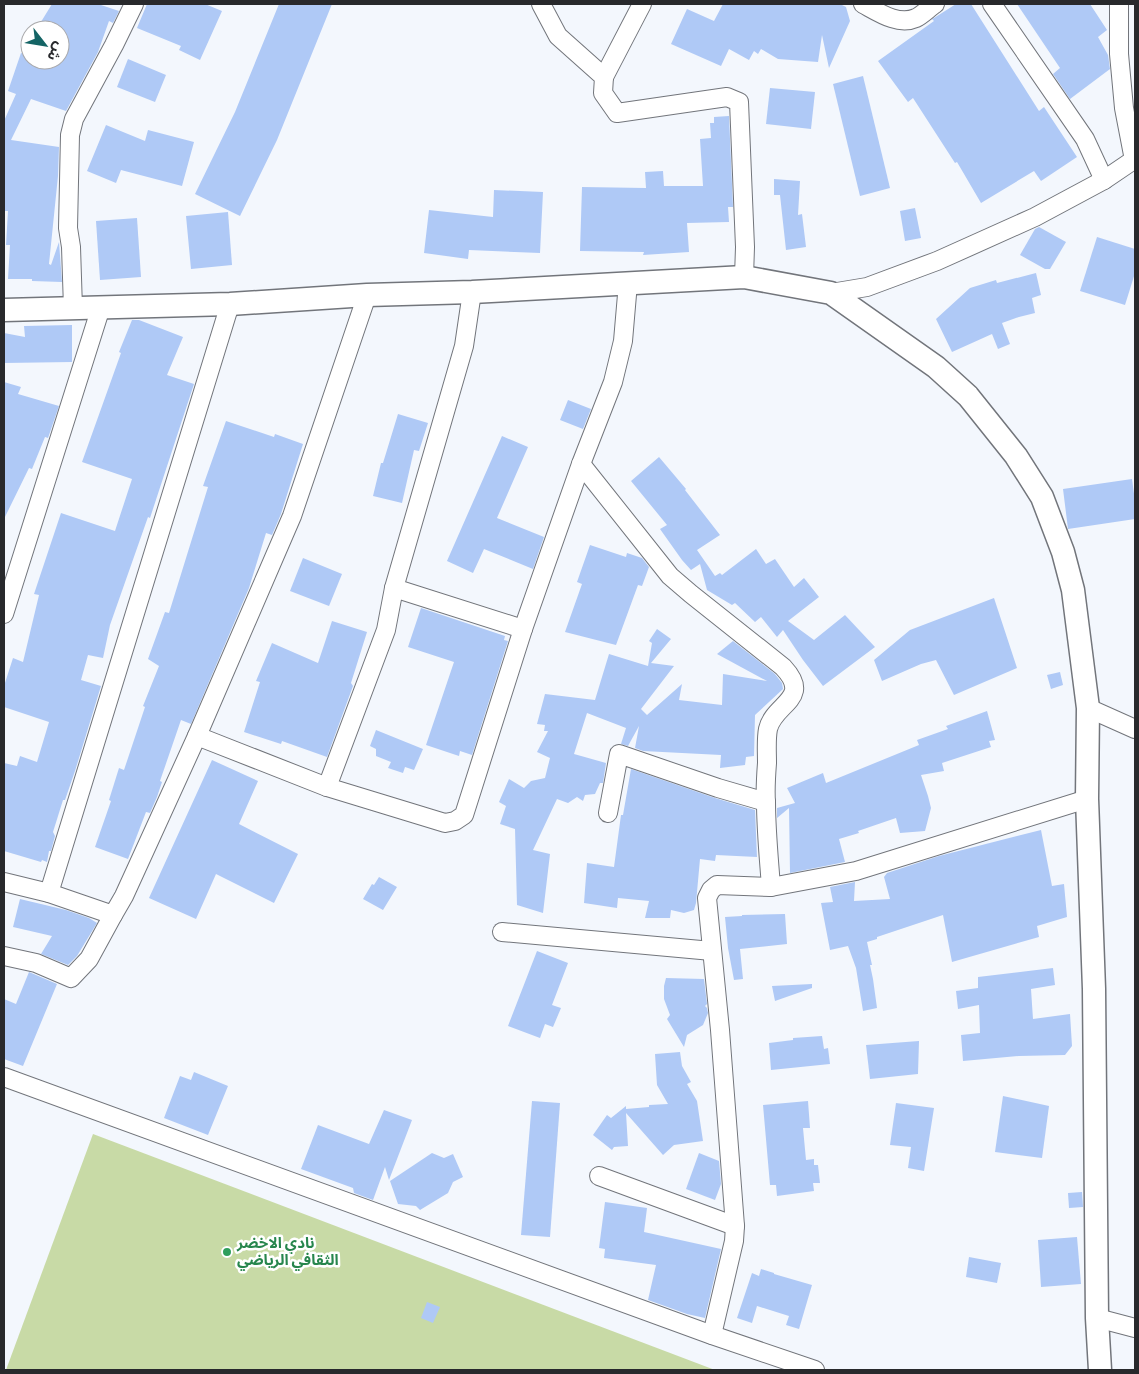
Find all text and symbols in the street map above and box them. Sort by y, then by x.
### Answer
north arrow [20,20,70,70]
text: ش [42,38,69,65]
place label: نادي الاخضر الثقافي الرياضي [236,1233,339,1271]
marker: نادي الاخضر الثقافي الرياضي [221,1246,233,1258]

